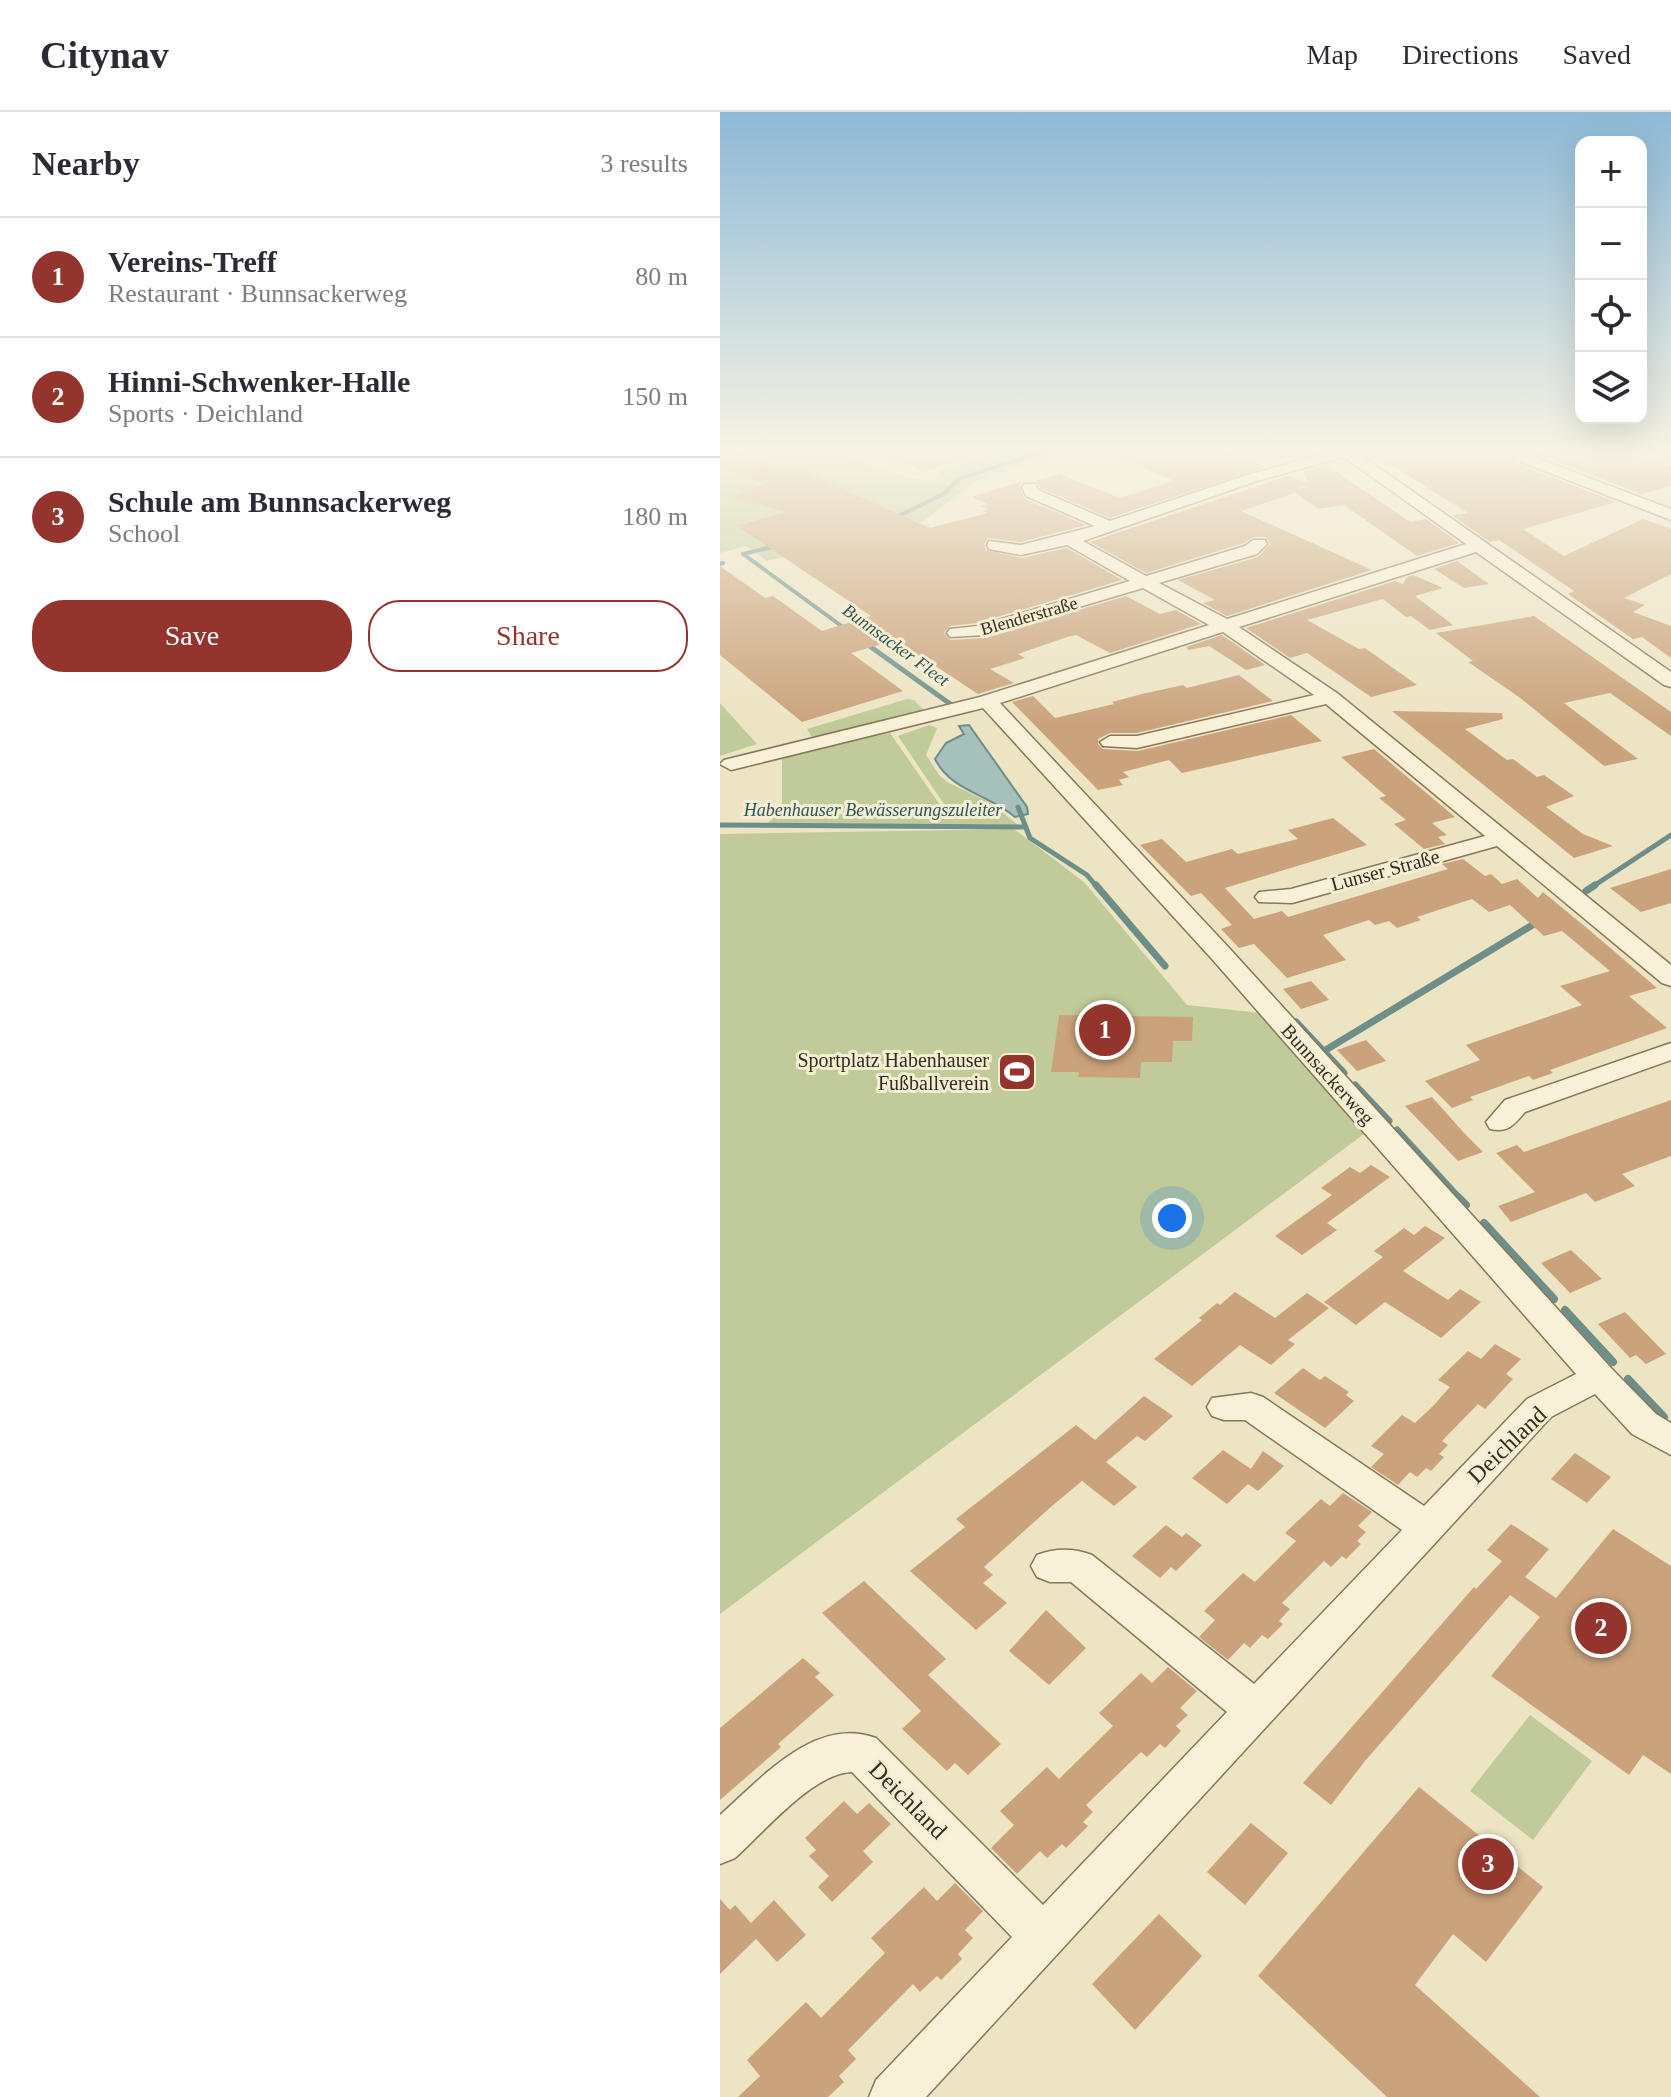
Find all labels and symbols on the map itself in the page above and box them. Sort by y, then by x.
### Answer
street label: Blenderstraße [978,593,1080,639]
water label: Bunnsacker Fleet [839,600,954,691]
water label: Habenhauser Bewässerungszuleiter [743,800,1003,820]
street label: Lunser Straße [1328,845,1442,895]
pin: 1 [1079,1000,1131,1060]
street label: Bunnsackerweg [1276,1019,1379,1129]
place label: Sportplatz Habenhauser Fußballverein [797,1049,989,1094]
sports icon: Sportplatz Habenhauser Fußballverein [996,1051,1038,1093]
your location [1152,1198,1192,1238]
street label: Deichland [1462,1401,1552,1489]
pin: 2 [1575,1598,1627,1658]
street label: Deichland [864,1756,952,1844]
pin: 3 [1462,1834,1514,1894]

